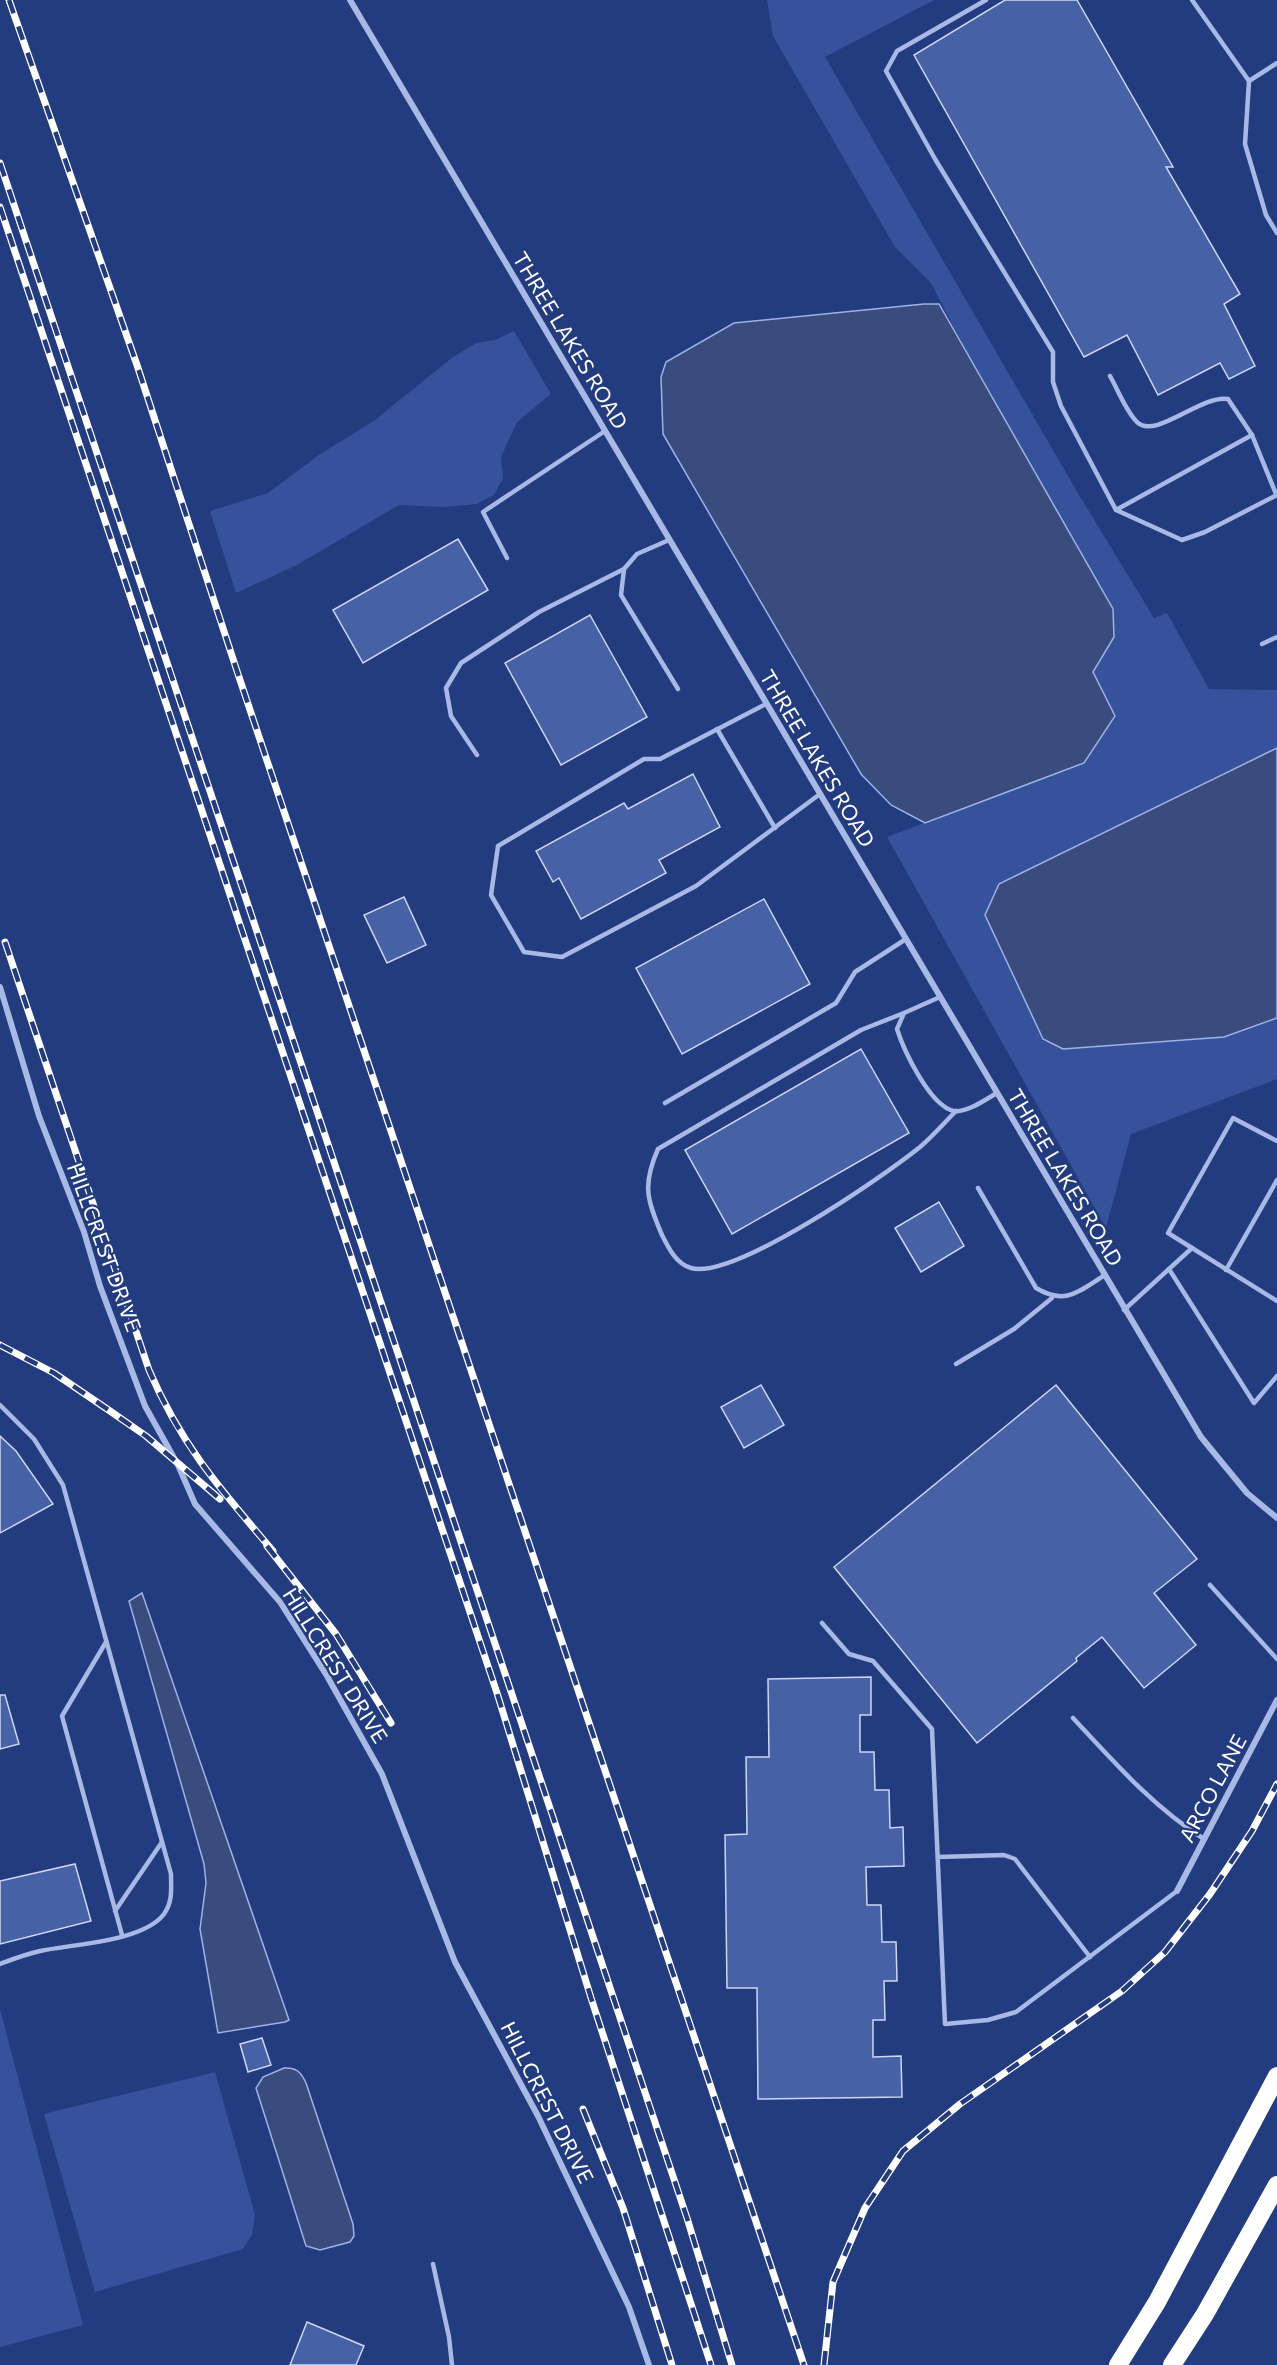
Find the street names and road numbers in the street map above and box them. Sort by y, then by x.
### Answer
street label: THREE LAKES ROAD [508,247,634,433]
street label: THREE LAKES ROAD [755,665,881,851]
street label: THREE LAKES ROAD [1003,1084,1129,1270]
street label: HILLCREST DRIVE [63,1159,147,1335]
street label: HILLCREST DRIVE [278,1583,394,1747]
street label: ARCO LANE [1173,1730,1251,1846]
street label: HILLCREST DRIVE [496,2017,600,2187]

